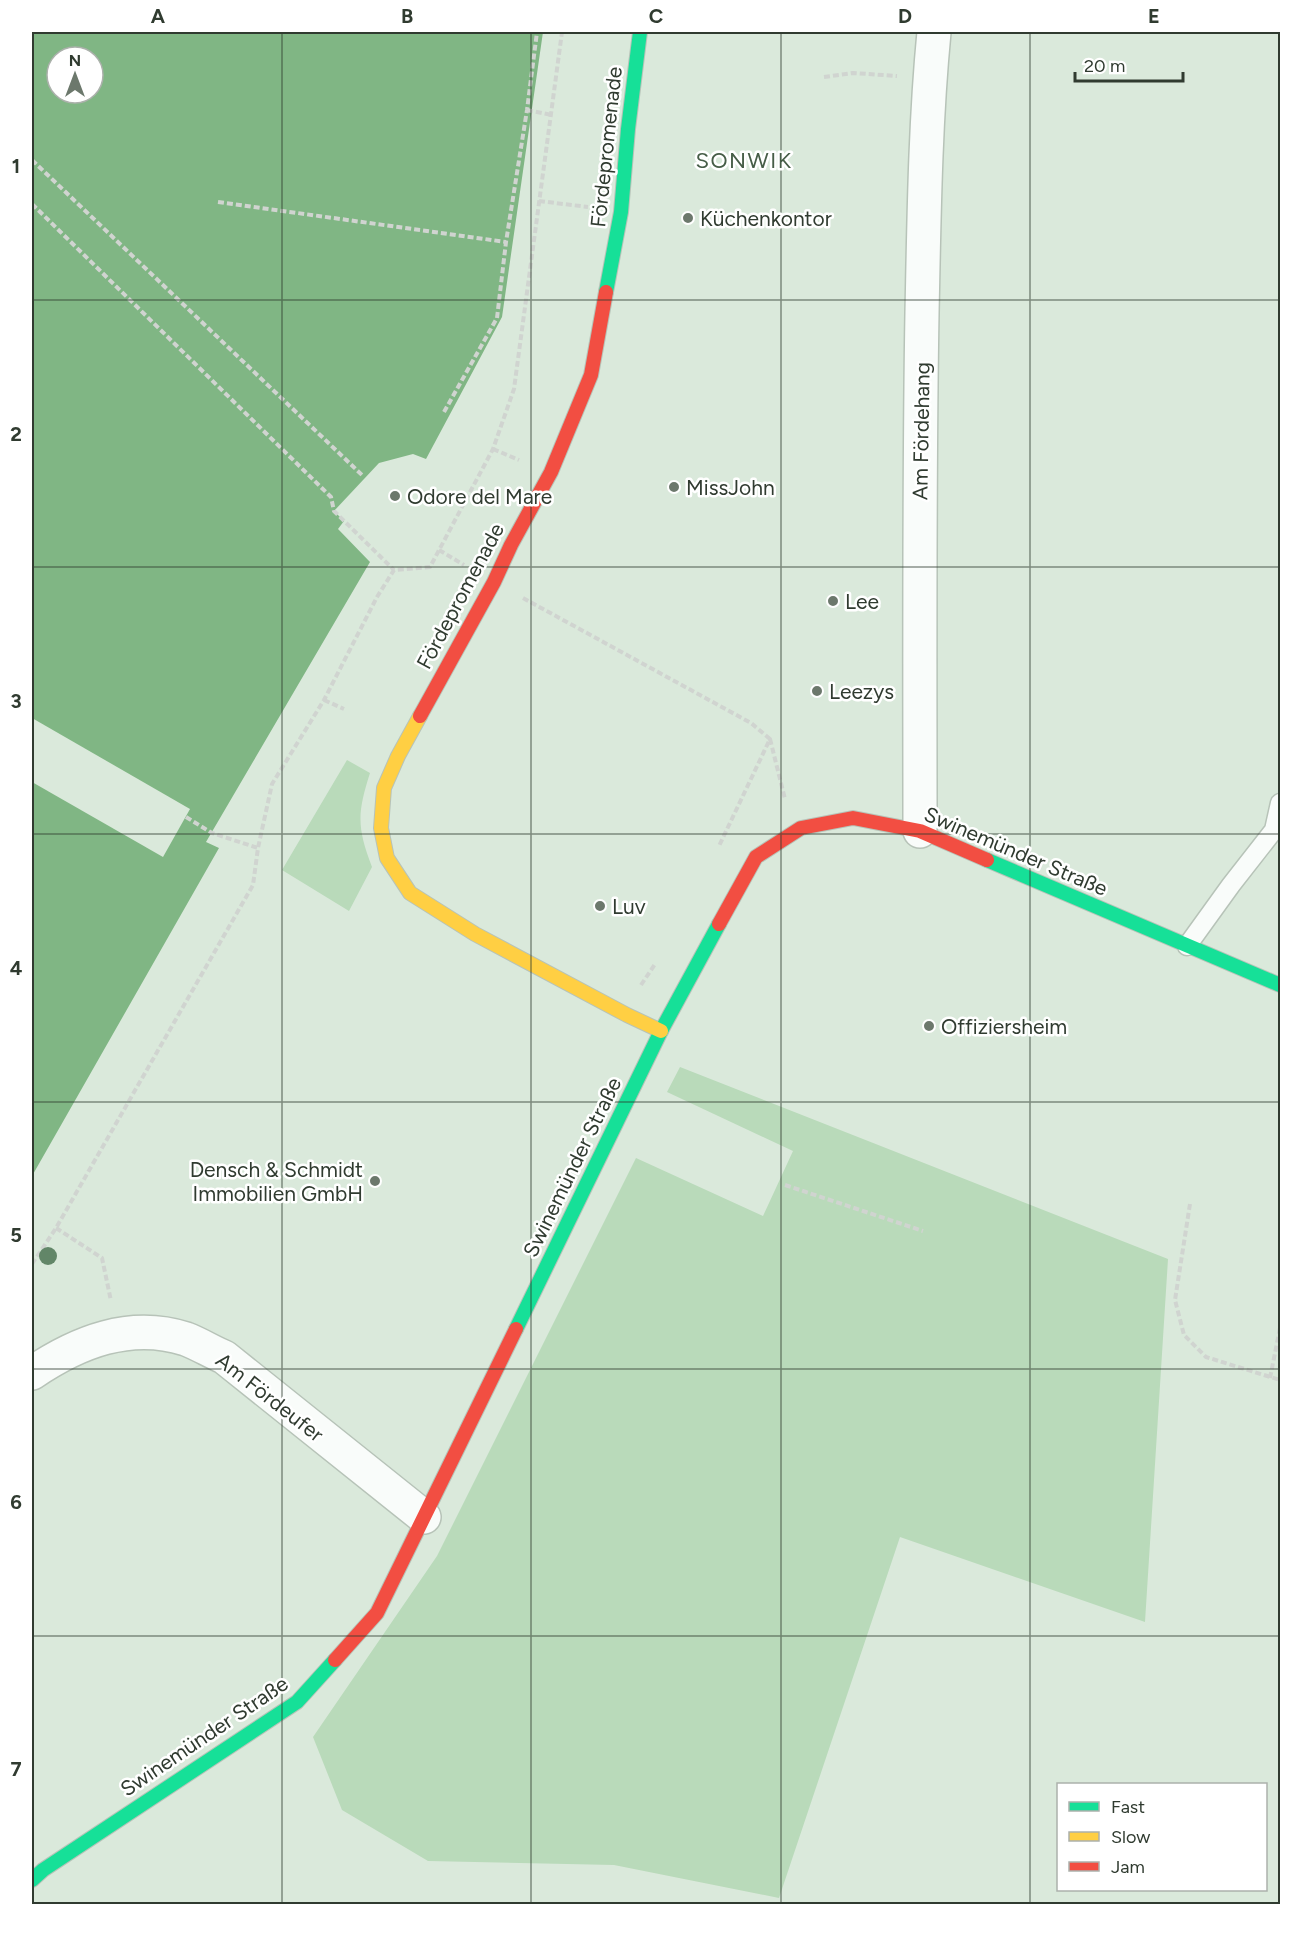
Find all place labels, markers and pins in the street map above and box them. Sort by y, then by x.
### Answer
place label: Küchenkontor [700,206,832,231]
marker: Küchenkontor [681,211,695,225]
place label: MissJohn [686,475,775,500]
marker: MissJohn [667,480,681,494]
place label: Odore del Mare [407,484,552,509]
marker: Odore del Mare [388,489,402,503]
place label: Lee [845,589,879,614]
marker: Lee [826,594,840,608]
place label: Leezys [829,679,894,704]
marker: Leezys [810,684,824,698]
place label: Luv [612,894,646,919]
marker: Luv [593,899,607,913]
place label: Offiziersheim [941,1014,1067,1039]
marker: Offiziersheim [922,1019,936,1033]
place label: Densch & Schmidt Immobilien GmbH [190,1157,363,1206]
marker: Densch & Schmidt Immobilien GmbH [368,1174,382,1188]

